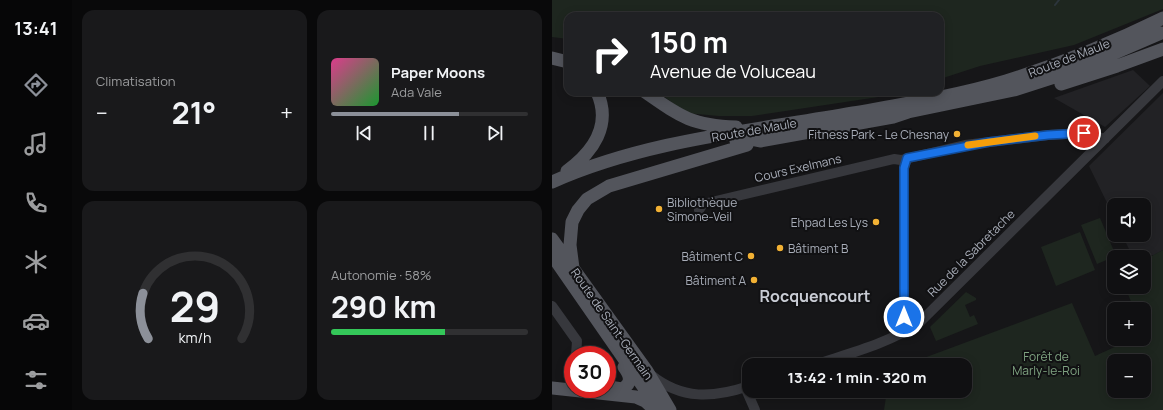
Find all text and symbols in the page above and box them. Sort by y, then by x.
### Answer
text: 13:41 [14,16,58,40]
text: 150 m [650,23,728,61]
icon: right [584,28,636,80]
street label: Route de Maule [1026,35,1112,81]
text: Avenue de Voluceau [650,59,816,83]
text: Paper Moons [391,62,485,83]
icon: directions [22,71,50,99]
text: Climatisation [96,72,176,90]
text: Ada Vale [391,83,442,101]
text: 21° [172,92,216,133]
text: − [96,98,108,128]
text: + [280,98,293,128]
street label: Route de Maule [710,114,798,146]
pin [1067,116,1101,150]
icon: previous [353,122,375,144]
icon: pause [418,122,440,144]
icon: next [484,122,506,144]
icon: arrive [1073,122,1095,144]
place label: Fitness Park - Le Chesnay [808,126,950,143]
marker: Fitness Park - Le Chesnay [952,129,962,139]
icon: music [22,130,50,158]
street label: Cours Exelmans [753,150,843,186]
icon: phone [22,189,50,217]
place label: Bibliothèque Simone-Veil [667,194,737,225]
map controls [1107,198,1151,398]
button: sound [1107,198,1151,242]
marker: Bibliothèque Simone-Veil [654,204,664,214]
street label: Rue de la Sabretache [924,206,1018,300]
place label: Ehpad Les Lys [791,214,868,231]
marker: Ehpad Les Lys [871,217,881,227]
place label: Bâtiment B [788,240,848,257]
marker: Bâtiment B [775,243,785,253]
icon: climate [22,248,50,276]
place label: Bâtiment C [681,248,743,265]
button: layers [1107,250,1151,294]
marker: Bâtiment C [746,251,756,261]
street label: Route de Saint-Germain [567,265,657,383]
text: Autonomie · 58% [331,266,432,284]
place label: Bâtiment A [685,272,746,289]
marker: Bâtiment A [749,275,759,285]
text: 29 [169,277,220,333]
district label: Rocquencourt [760,285,871,307]
text: 290 km [331,286,436,327]
position arrow [883,296,925,338]
button: + [1107,302,1151,346]
icon: car [22,307,50,335]
text: km/h [178,327,211,346]
speed limit sign: 30 [564,346,616,398]
park label: Forêt de Marly-le-Roi [1012,348,1080,379]
button: − [1107,354,1151,398]
icon: filters [22,366,50,394]
text: 13:42 · 1 min · 320 m [787,367,927,388]

